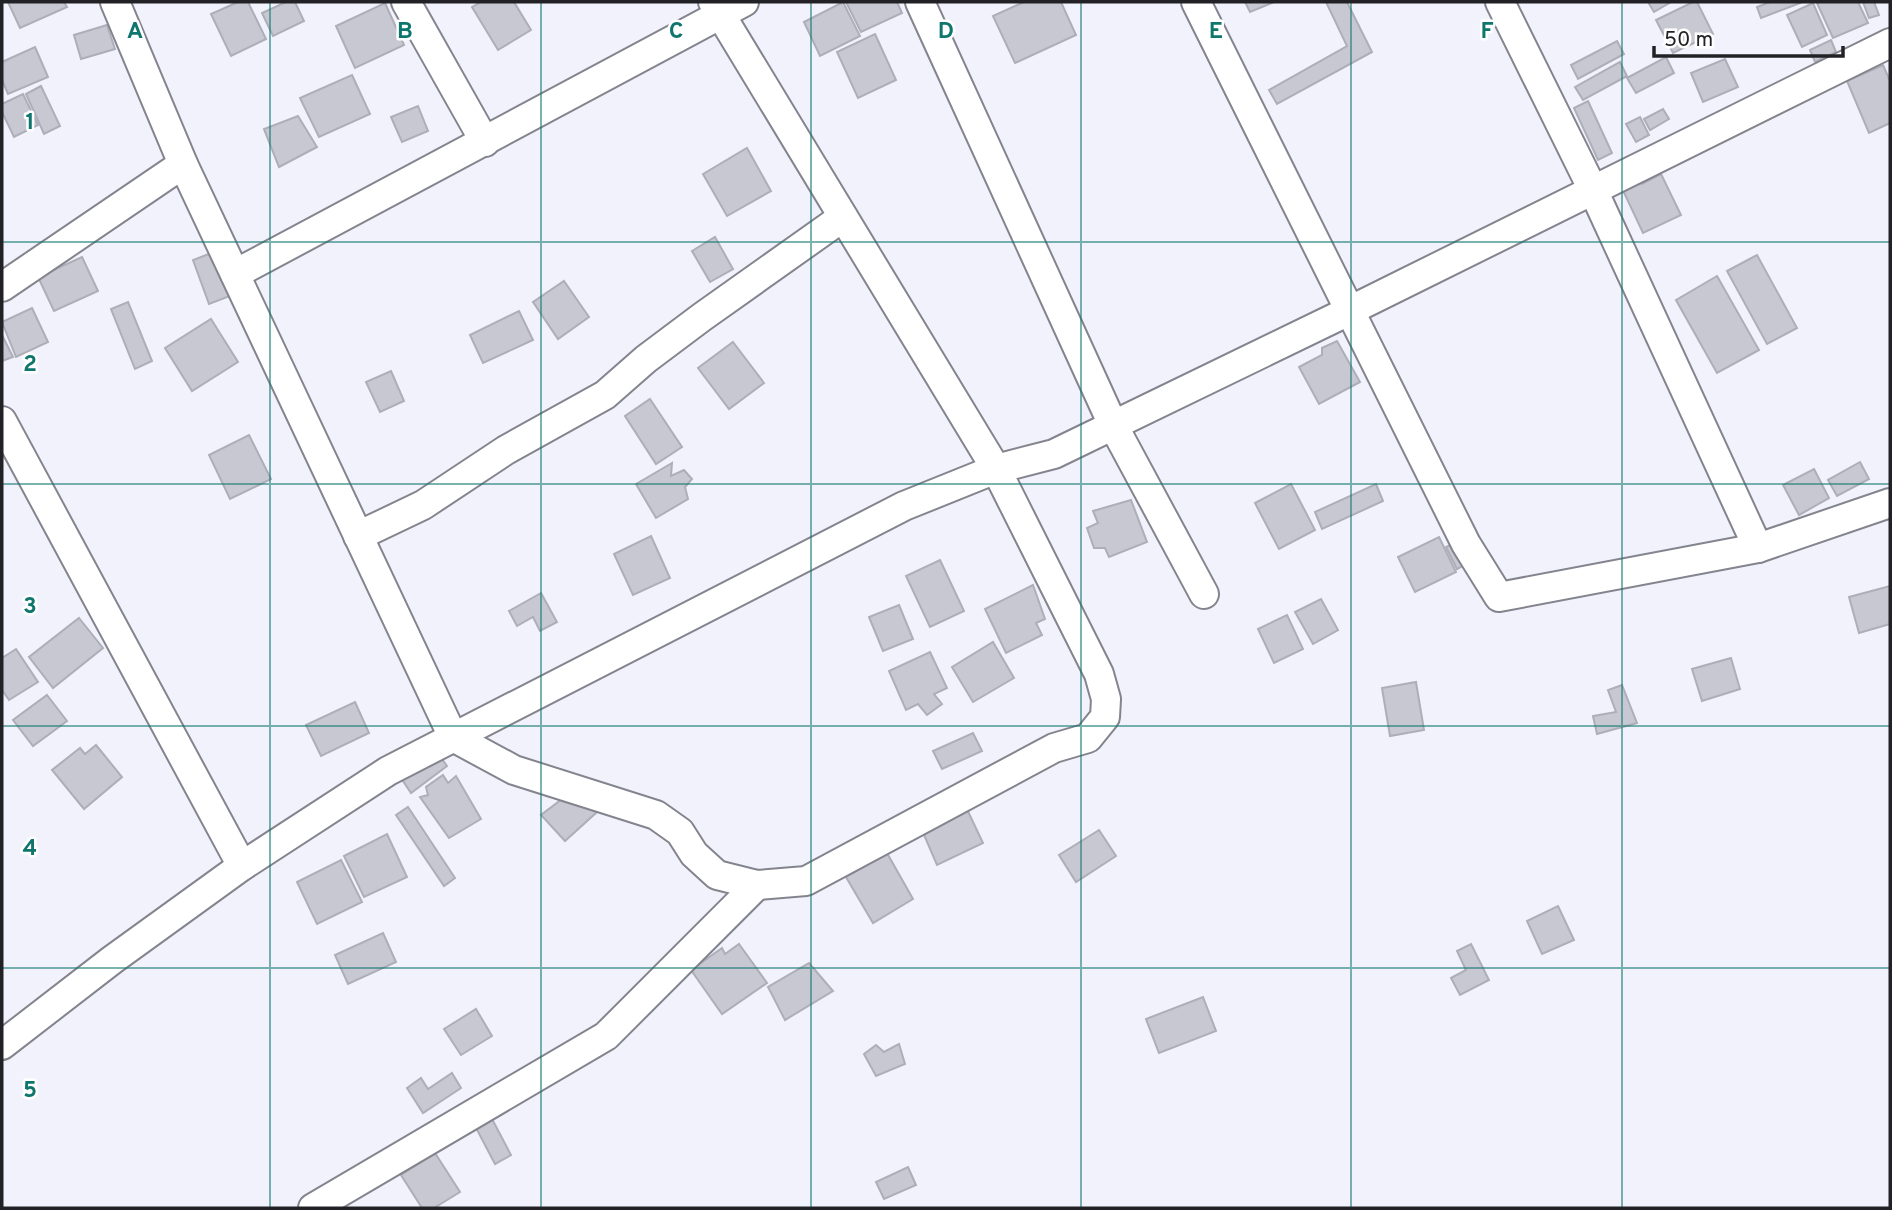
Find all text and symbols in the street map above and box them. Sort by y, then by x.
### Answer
scale bar [1654,14,1843,58]
text: A [127,18,143,47]
text: B [397,18,413,47]
text: C [669,18,683,47]
text: D [938,18,954,47]
text: E [1209,18,1223,47]
text: F [1480,18,1494,47]
text: 50 m [1664,27,1713,54]
text: 1 [25,109,35,138]
text: 2 [23,351,37,380]
text: 3 [23,593,37,622]
text: 4 [23,835,37,864]
text: 5 [23,1077,37,1106]

